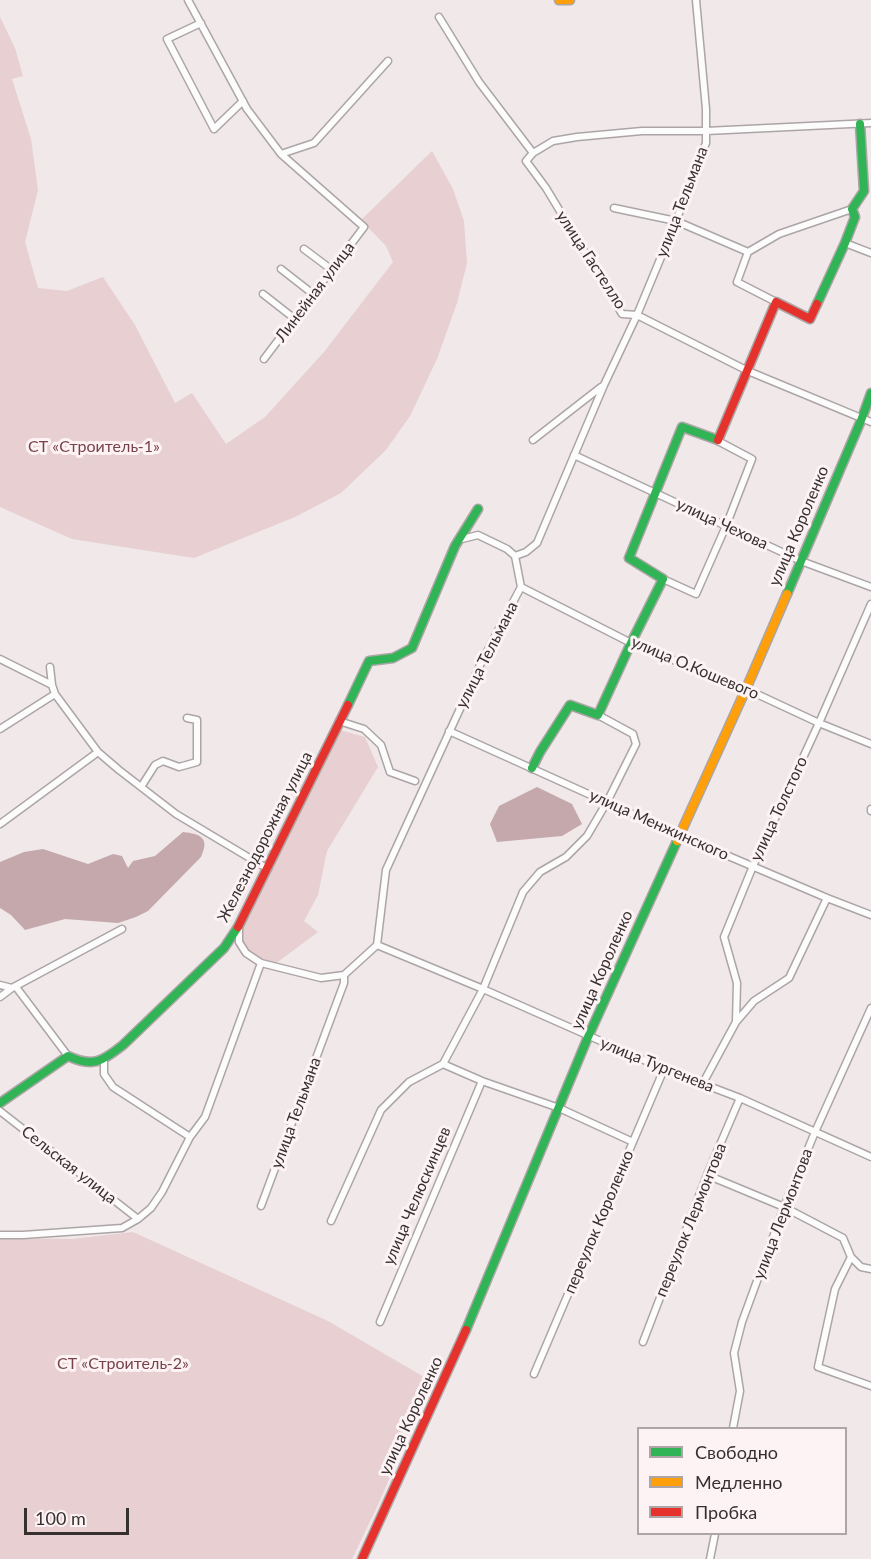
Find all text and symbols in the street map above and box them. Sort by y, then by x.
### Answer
street label: улица Тельмана [652,144,712,260]
street label: улица Гастелло [552,207,630,313]
street label: Линейная улица [271,238,359,346]
park label: СТ «Строитель-1» [28,437,160,457]
street label: улица Короленко [765,463,833,589]
street label: улица Чехова [673,494,771,554]
street label: улица Тельмана [452,599,522,711]
street label: улица О.Кошевого [628,632,762,704]
street label: Железнодорожная улица [214,748,316,926]
street label: улица Толстого [746,754,812,864]
street label: улица Менжинского [586,786,732,864]
street label: улица Короленко [567,907,637,1033]
street label: улица Тургенева [597,1033,717,1097]
street label: улица Тельмана [267,1055,325,1171]
street label: Сельская улица [18,1122,120,1208]
street label: улица Челюскинцев [379,1124,455,1268]
street label: переулок Лермонтова [651,1140,731,1300]
street label: улица Лермонтова [749,1146,817,1282]
street label: переулок Короленко [560,1147,638,1297]
park label: СТ «Строитель-2» [57,1354,189,1374]
street label: улица Короленко [375,1354,447,1478]
legend [637,1427,847,1535]
text: Свободно [695,1441,778,1463]
text: Медленно [695,1471,783,1493]
scale bar [27,1496,132,1534]
text: Пробка [695,1501,757,1523]
text: 100 m [35,1507,86,1529]

